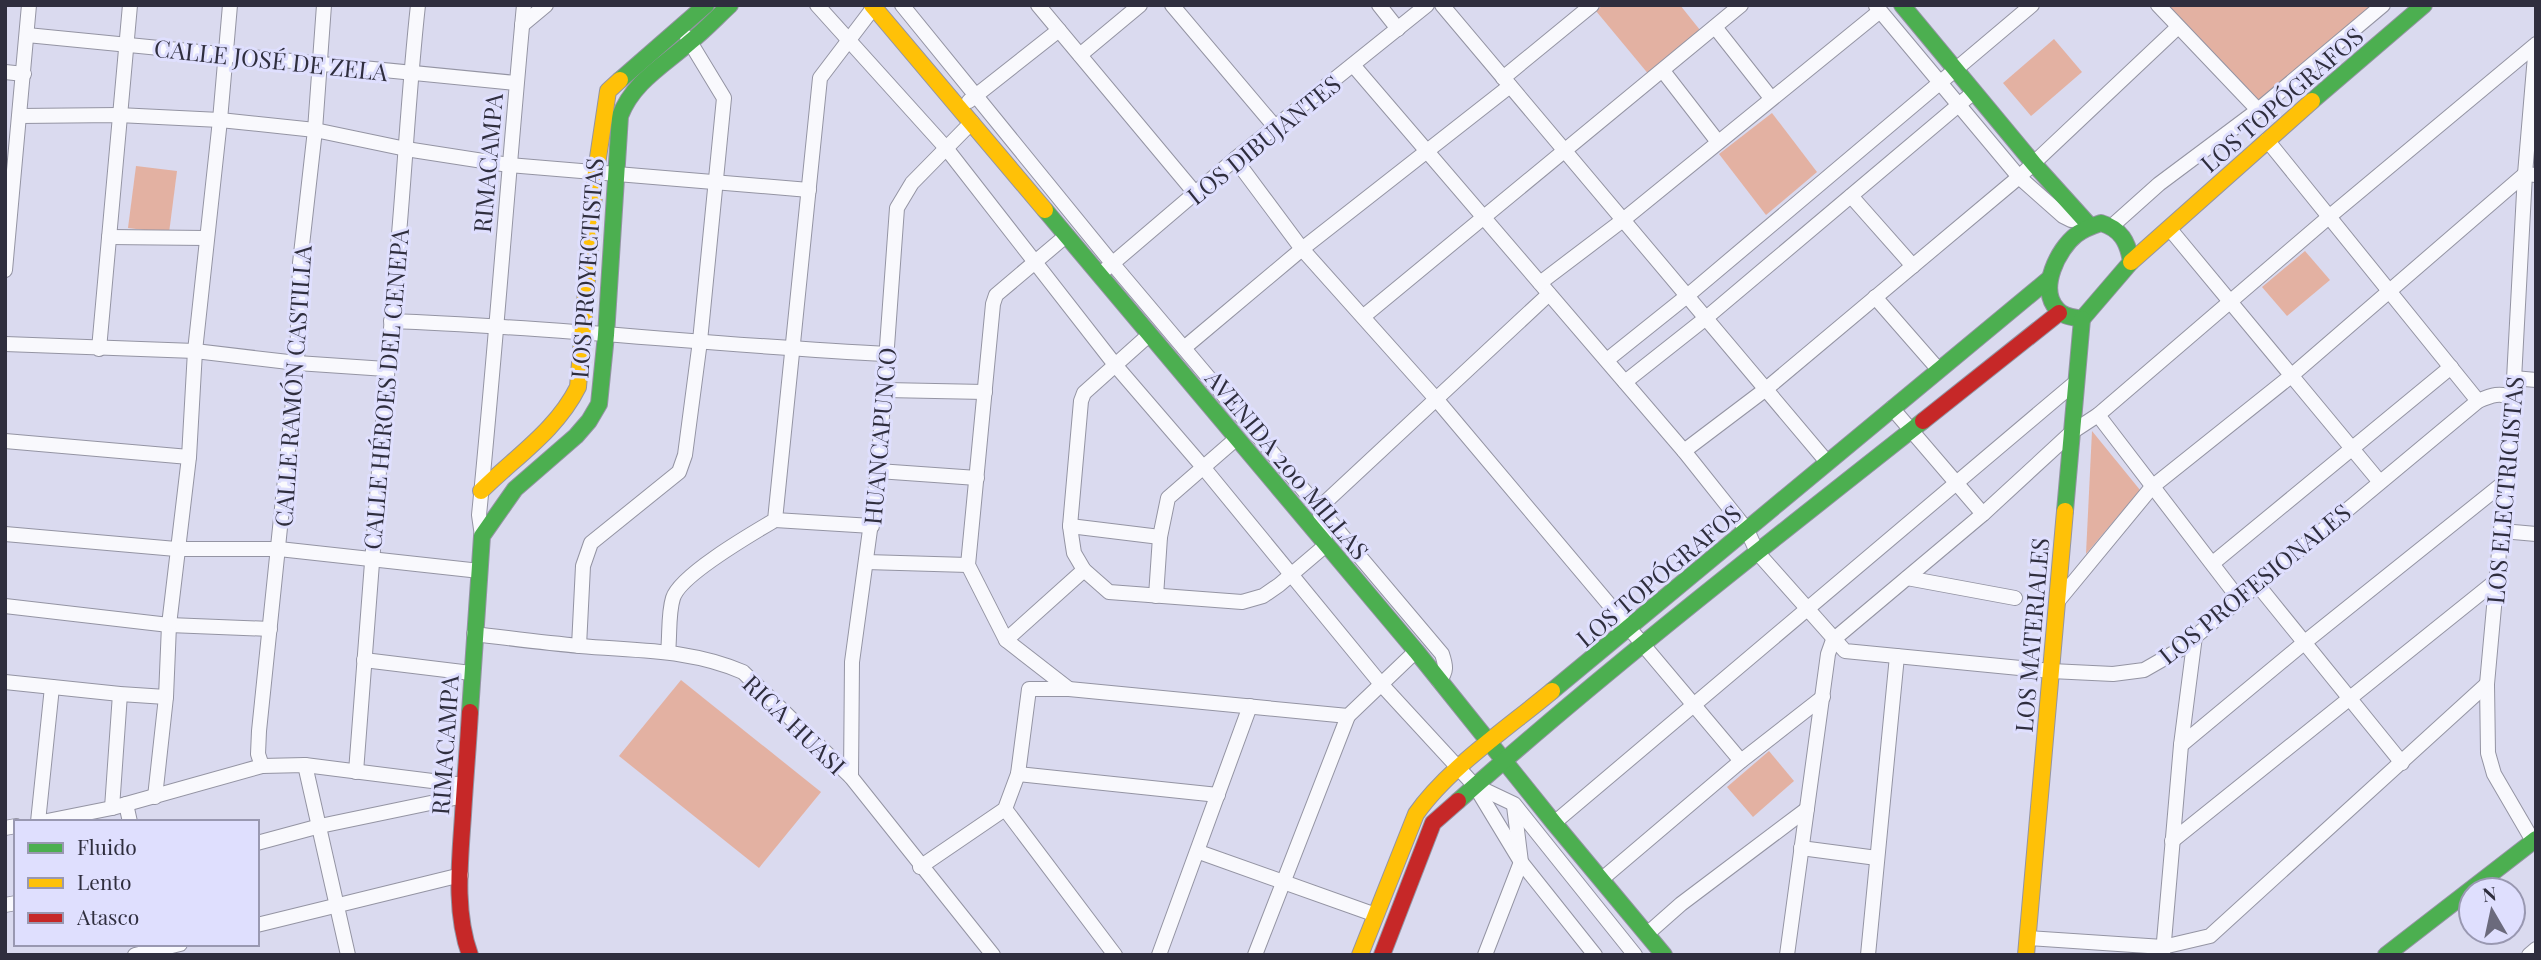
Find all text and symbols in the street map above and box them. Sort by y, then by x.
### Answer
street label: LOS TOPÓGRAFOS [2193,19,2369,179]
street label: CALLE JOSÉ DE ZELA [153,31,390,87]
street label: LOS DIBUJANTES [1180,67,1346,211]
street label: RIMACAMPA [465,91,509,234]
street label: LOS PROYECTISTAS [562,157,610,379]
street label: CALLE HÉROES DEL CENEPA [355,226,415,551]
street label: CALLE RAMÓN CASTILLA [266,243,318,528]
street label: HUANCAPUNCO [855,346,903,526]
street label: AVENIDA 200 MILLAS [1199,362,1377,566]
street label: LOS ELECTRICISTAS [2478,375,2530,605]
street label: LOS PROFESIONALES [2151,496,2357,670]
street label: LOS TOPÓGRAFOS [1569,497,1747,653]
street label: LOS MATERIALES [2007,536,2055,734]
street label: RICA HUASI [737,667,853,781]
street label: RIMACAMPA [423,673,465,816]
legend [14,820,259,946]
text: Fluido [77,832,137,860]
text: Lento [77,867,131,895]
north arrow [2457,876,2527,946]
text: N [2480,879,2498,907]
text: Atasco [76,902,139,930]

